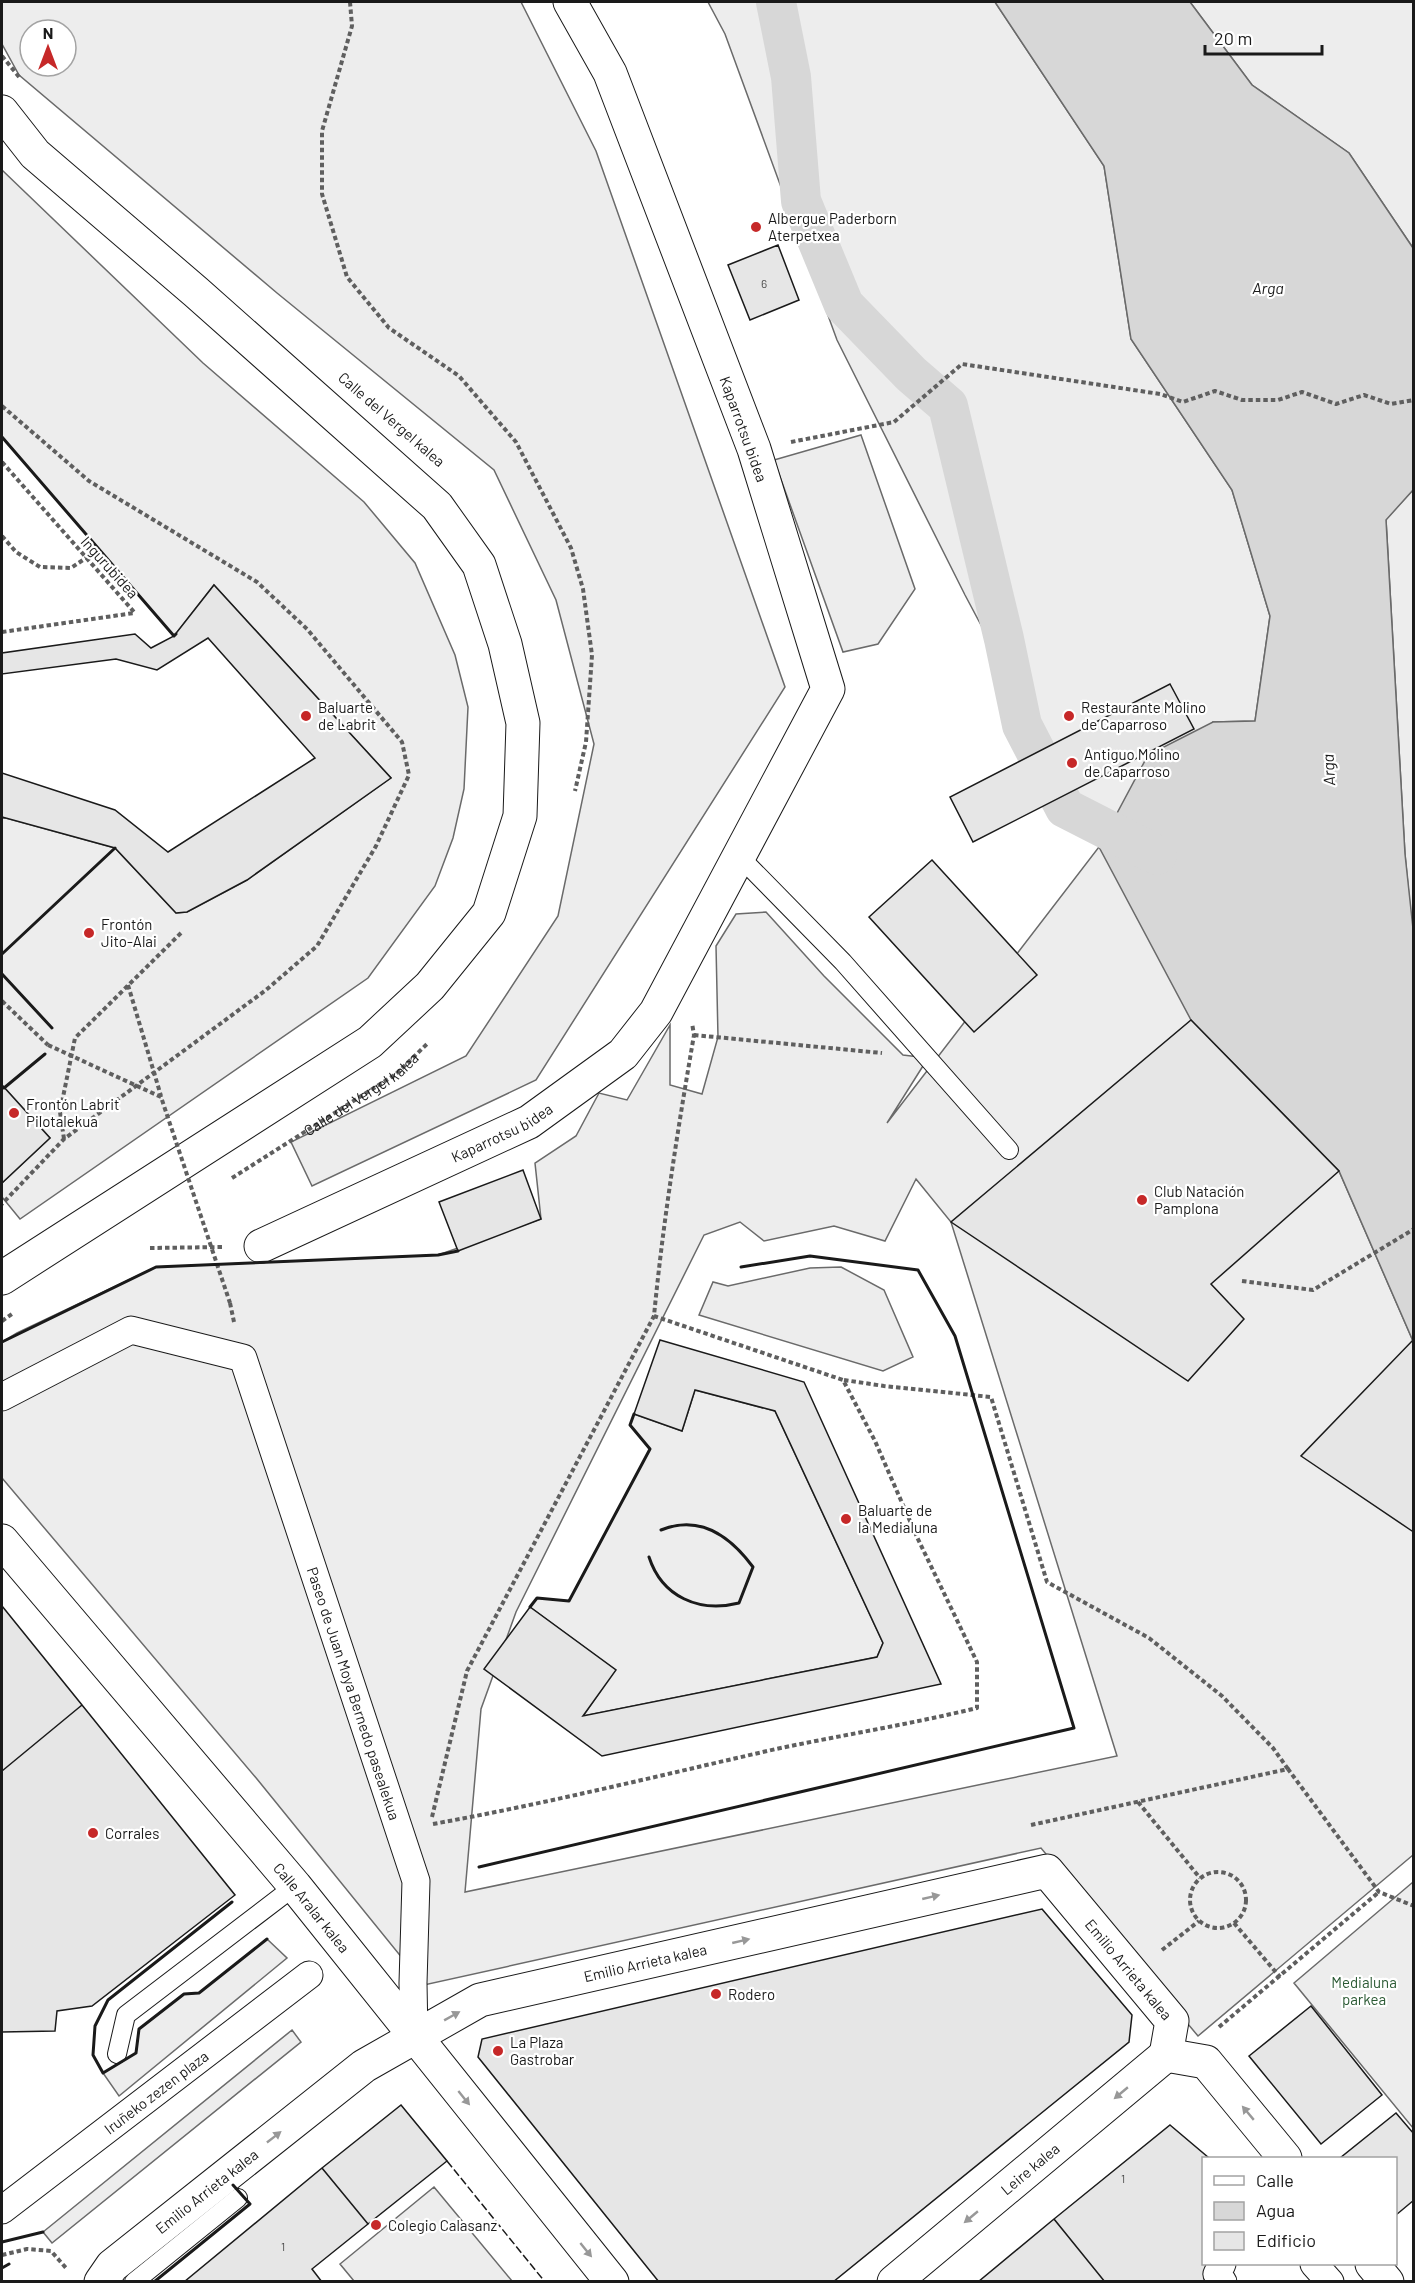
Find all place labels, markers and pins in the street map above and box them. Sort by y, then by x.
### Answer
place label: Albergue Paderborn Aterpetxea [768,209,897,244]
marker: Albergue Paderborn Aterpetxea [749,220,763,234]
place label: Baluarte de Labrit [318,698,376,733]
place label: Restaurante Molino de Caparroso [1081,698,1206,733]
marker: Baluarte de Labrit [299,709,313,723]
marker: Restaurante Molino de Caparroso [1062,709,1076,723]
place label: Antiguo Molino de Caparroso [1084,745,1180,780]
marker: Antiguo Molino de Caparroso [1065,756,1079,770]
place label: Frontón Jito-Alai [101,915,157,950]
marker: Frontón Jito-Alai [82,926,96,940]
place label: Frontón Labrit Pilotalekua [26,1095,119,1130]
marker: Frontón Labrit Pilotalekua [7,1106,21,1120]
place label: Club Natación Pamplona [1154,1182,1244,1217]
marker: Club Natación Pamplona [1135,1193,1149,1207]
place label: Baluarte de la Medialuna [858,1501,938,1536]
marker: Baluarte de la Medialuna [839,1512,853,1526]
place label: Corrales [105,1824,159,1842]
marker: Corrales [86,1826,100,1840]
place label: Rodero [728,1985,775,2003]
marker: Rodero [709,1987,723,2001]
place label: La Plaza Gastrobar [510,2033,575,2068]
marker: La Plaza Gastrobar [491,2044,505,2058]
place label: Colegio Calasanz [388,2216,497,2234]
marker: Colegio Calasanz [369,2218,383,2232]

